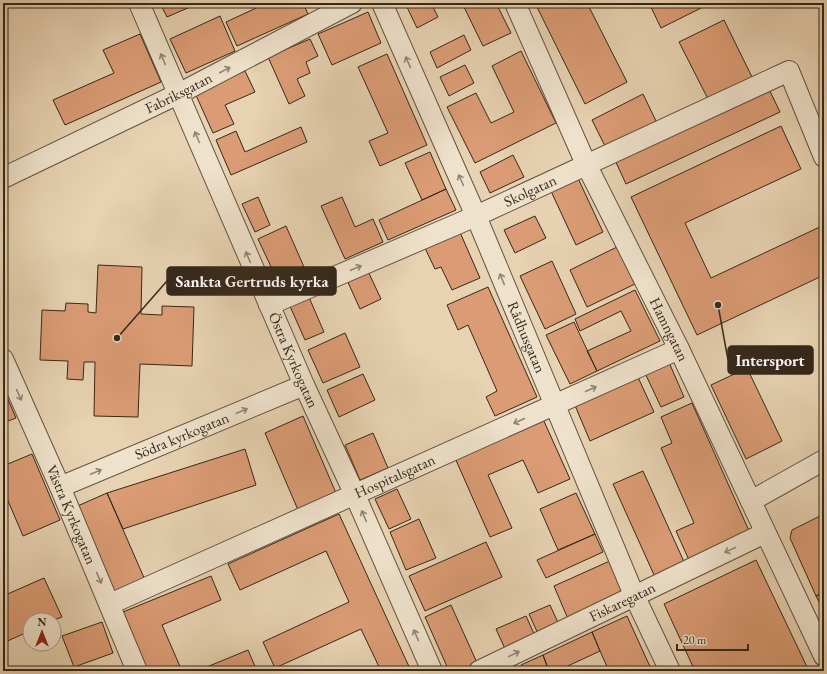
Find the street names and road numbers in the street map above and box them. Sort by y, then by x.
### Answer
street label: Fabriksgatan [142,68,215,117]
street label: Skolgatan [501,170,559,211]
street label: Hamngatan [646,294,693,364]
street label: Rådhusgatan [504,298,550,376]
street label: Östra Kyrkogatan [265,309,323,411]
street label: Södra kyrkogatan [132,407,232,464]
street label: Hospitalsgatan [351,450,438,502]
street label: Västra Kyrkogatan [42,462,101,567]
street label: Fiskaregatan [586,577,658,626]

